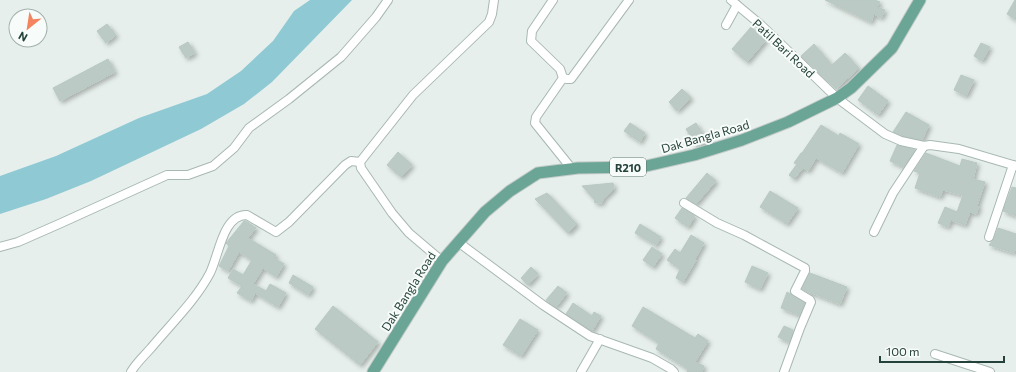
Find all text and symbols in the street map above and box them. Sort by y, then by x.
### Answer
north arrow [8,8,48,48]
street label: Patil Bari Road [750,16,818,80]
text: N [16,29,30,45]
street label: Dak Bangla Road [659,117,751,155]
road number: R210 [610,158,646,176]
street label: Dak Bangla Road [378,249,438,333]
scale bar [880,338,1004,364]
text: 100 m [886,344,920,358]

